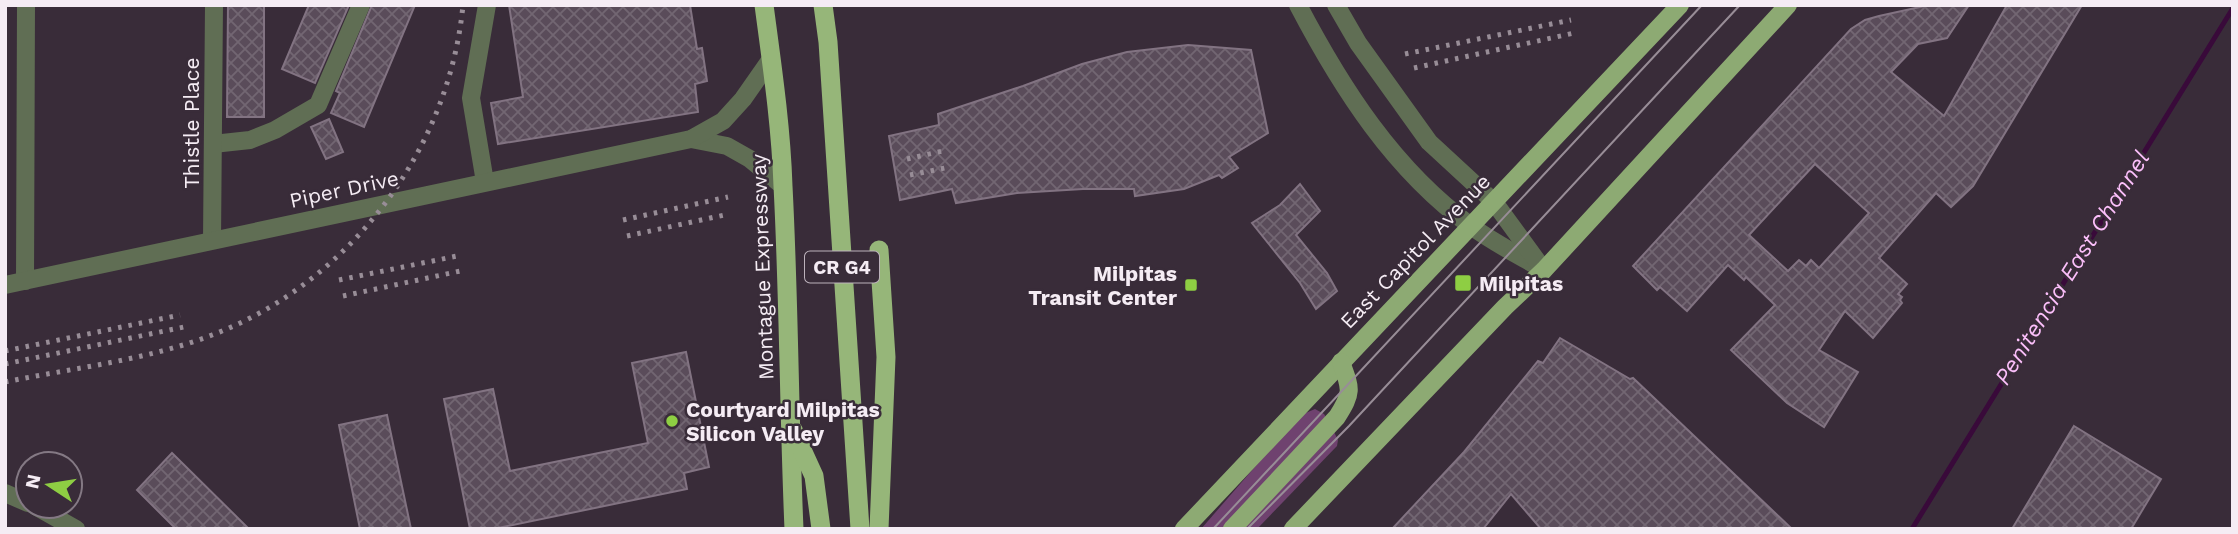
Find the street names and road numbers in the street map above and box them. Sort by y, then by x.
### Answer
street label: Thistle Place [179,57,204,189]
street label: Montague Expressway [746,153,778,381]
street label: Piper Drive [287,165,401,213]
street label: East Capitol Avenue [1335,169,1495,333]
road number: CR G4 [805,252,879,282]

